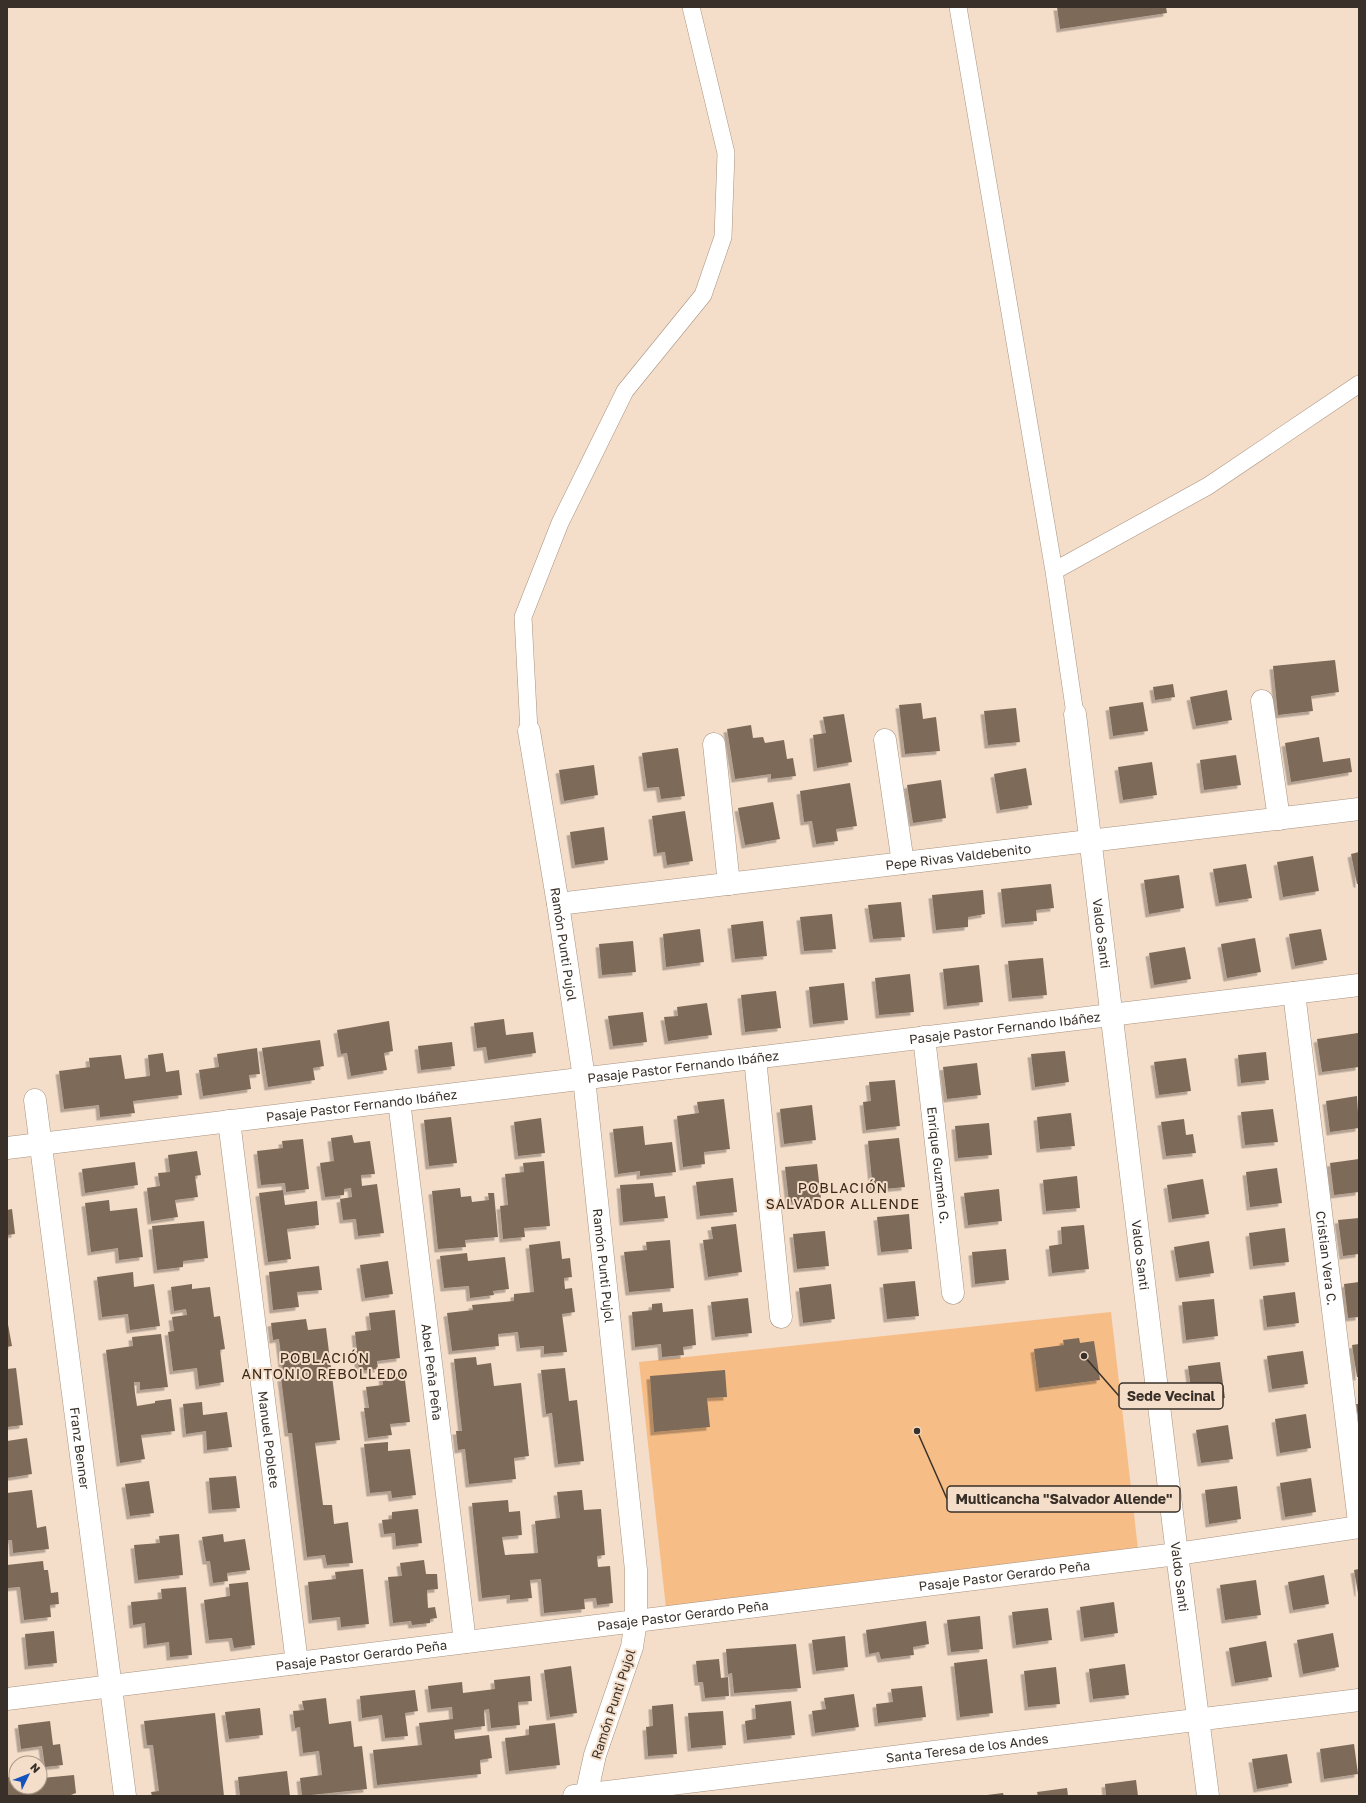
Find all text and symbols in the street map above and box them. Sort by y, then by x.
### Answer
street label: Pepe Rivas Valdebenito [885,840,1032,873]
street label: Ramón Punti Pujol [547,886,580,1002]
street label: Valdo Santi [1089,897,1114,969]
street label: Pasaje Pastor Fernando Ibáñez [908,1008,1102,1047]
street label: Pasaje Pastor Fernando Ibáñez [587,1047,780,1086]
street label: Pasaje Pastor Fernando Ibáñez [265,1086,458,1125]
street label: Enrique Guzmán G. [924,1106,953,1225]
district label: POBLACIÓN SALVADOR ALLENDE [766,1179,920,1212]
street label: Ramón Punti Pujol [590,1208,618,1323]
street label: Cristian Vera C. [1313,1210,1340,1306]
street label: Valdo Santi [1128,1219,1153,1291]
street label: Abel Peña Peña [418,1323,446,1421]
district label: POBLACIÓN ANTONIO REBOLLEDO [241,1349,409,1382]
callout: Sede Vecinal [1119,1383,1223,1409]
text: Sede Vecinal [1127,1387,1216,1404]
street label: Manuel Poblete [255,1390,283,1489]
street label: Franz Benner [67,1406,93,1490]
callout: Multicancha "Salvador Allende" [947,1486,1180,1512]
text: Multicancha "Salvador Allende" [956,1490,1172,1507]
street label: Valdo Santi [1168,1541,1192,1613]
street label: Pasaje Pastor Gerardo Peña [918,1557,1091,1594]
street label: Pasaje Pastor Gerardo Peña [596,1597,769,1634]
street label: Pasaje Pastor Gerardo Peña [275,1637,448,1674]
street label: Ramón Punti Pujol [588,1647,638,1761]
street label: Santa Teresa de los Andes [885,1730,1049,1766]
north arrow [8,1755,48,1795]
text: N [28,1760,43,1775]

